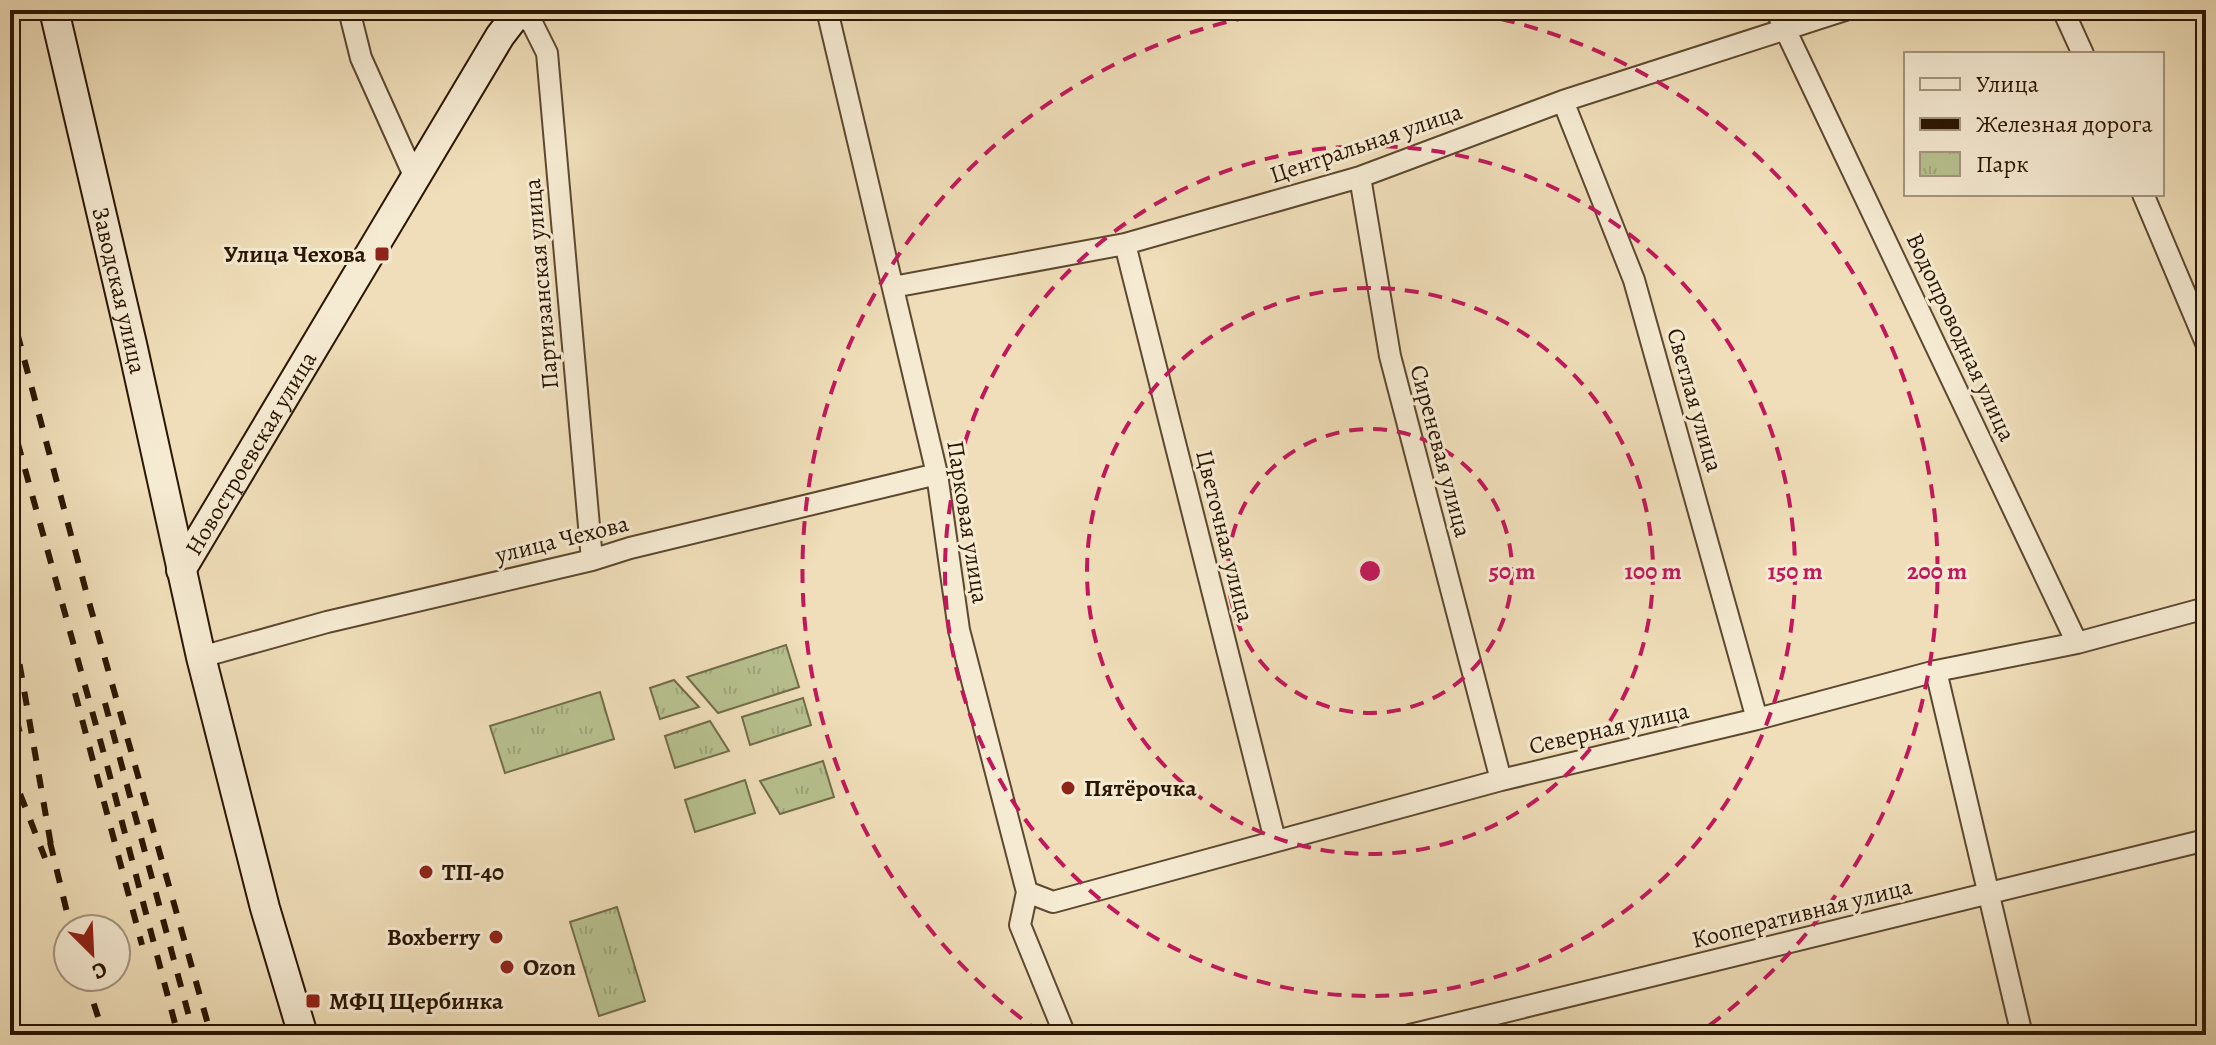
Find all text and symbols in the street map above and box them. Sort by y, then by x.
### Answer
legend [1904,52,2164,196]
text: Улица [1976,68,2039,100]
street label: Центральная улица [1266,95,1466,191]
text: Железная дорога [1976,108,2152,140]
text: Парк [1976,148,2029,180]
street label: Партизанская улица [516,177,566,391]
street label: Заводская улица [85,204,154,377]
street label: Водопроводная улица [1899,228,2023,446]
place label: Улица Чехова [224,238,367,270]
marker: Улица Чехова [373,245,391,263]
street label: Светлая улица [1659,324,1731,476]
street label: Новостроевская улица [177,345,324,561]
street label: Сиреневая улица [1403,361,1479,541]
street label: Парковая улица [939,438,997,606]
street label: Цветочная улица [1188,447,1262,625]
street label: улица Чехова [491,507,632,571]
text: 50 m [1489,555,1535,587]
text: 100 m [1624,555,1682,587]
text: 150 m [1767,555,1823,587]
text: 200 m [1907,555,1967,587]
centre of rings [1356,557,1384,585]
street label: Северная улица [1526,694,1692,762]
place label: Пятёрочка [1084,772,1197,804]
marker: Пятёрочка [1059,779,1077,797]
place label: ТП-40 [442,856,504,888]
marker: ТП-40 [417,863,435,881]
street label: Кооперативная улица [1689,870,1915,956]
north arrow [52,913,132,993]
place label: Boxberry [387,921,481,953]
marker: Boxberry [487,928,505,946]
place label: Ozon [523,951,577,983]
text: С [87,954,112,987]
marker: Ozon [498,958,516,976]
place label: МФЦ Щербинка [329,985,504,1017]
marker: МФЦ Щербинка [304,992,322,1010]

